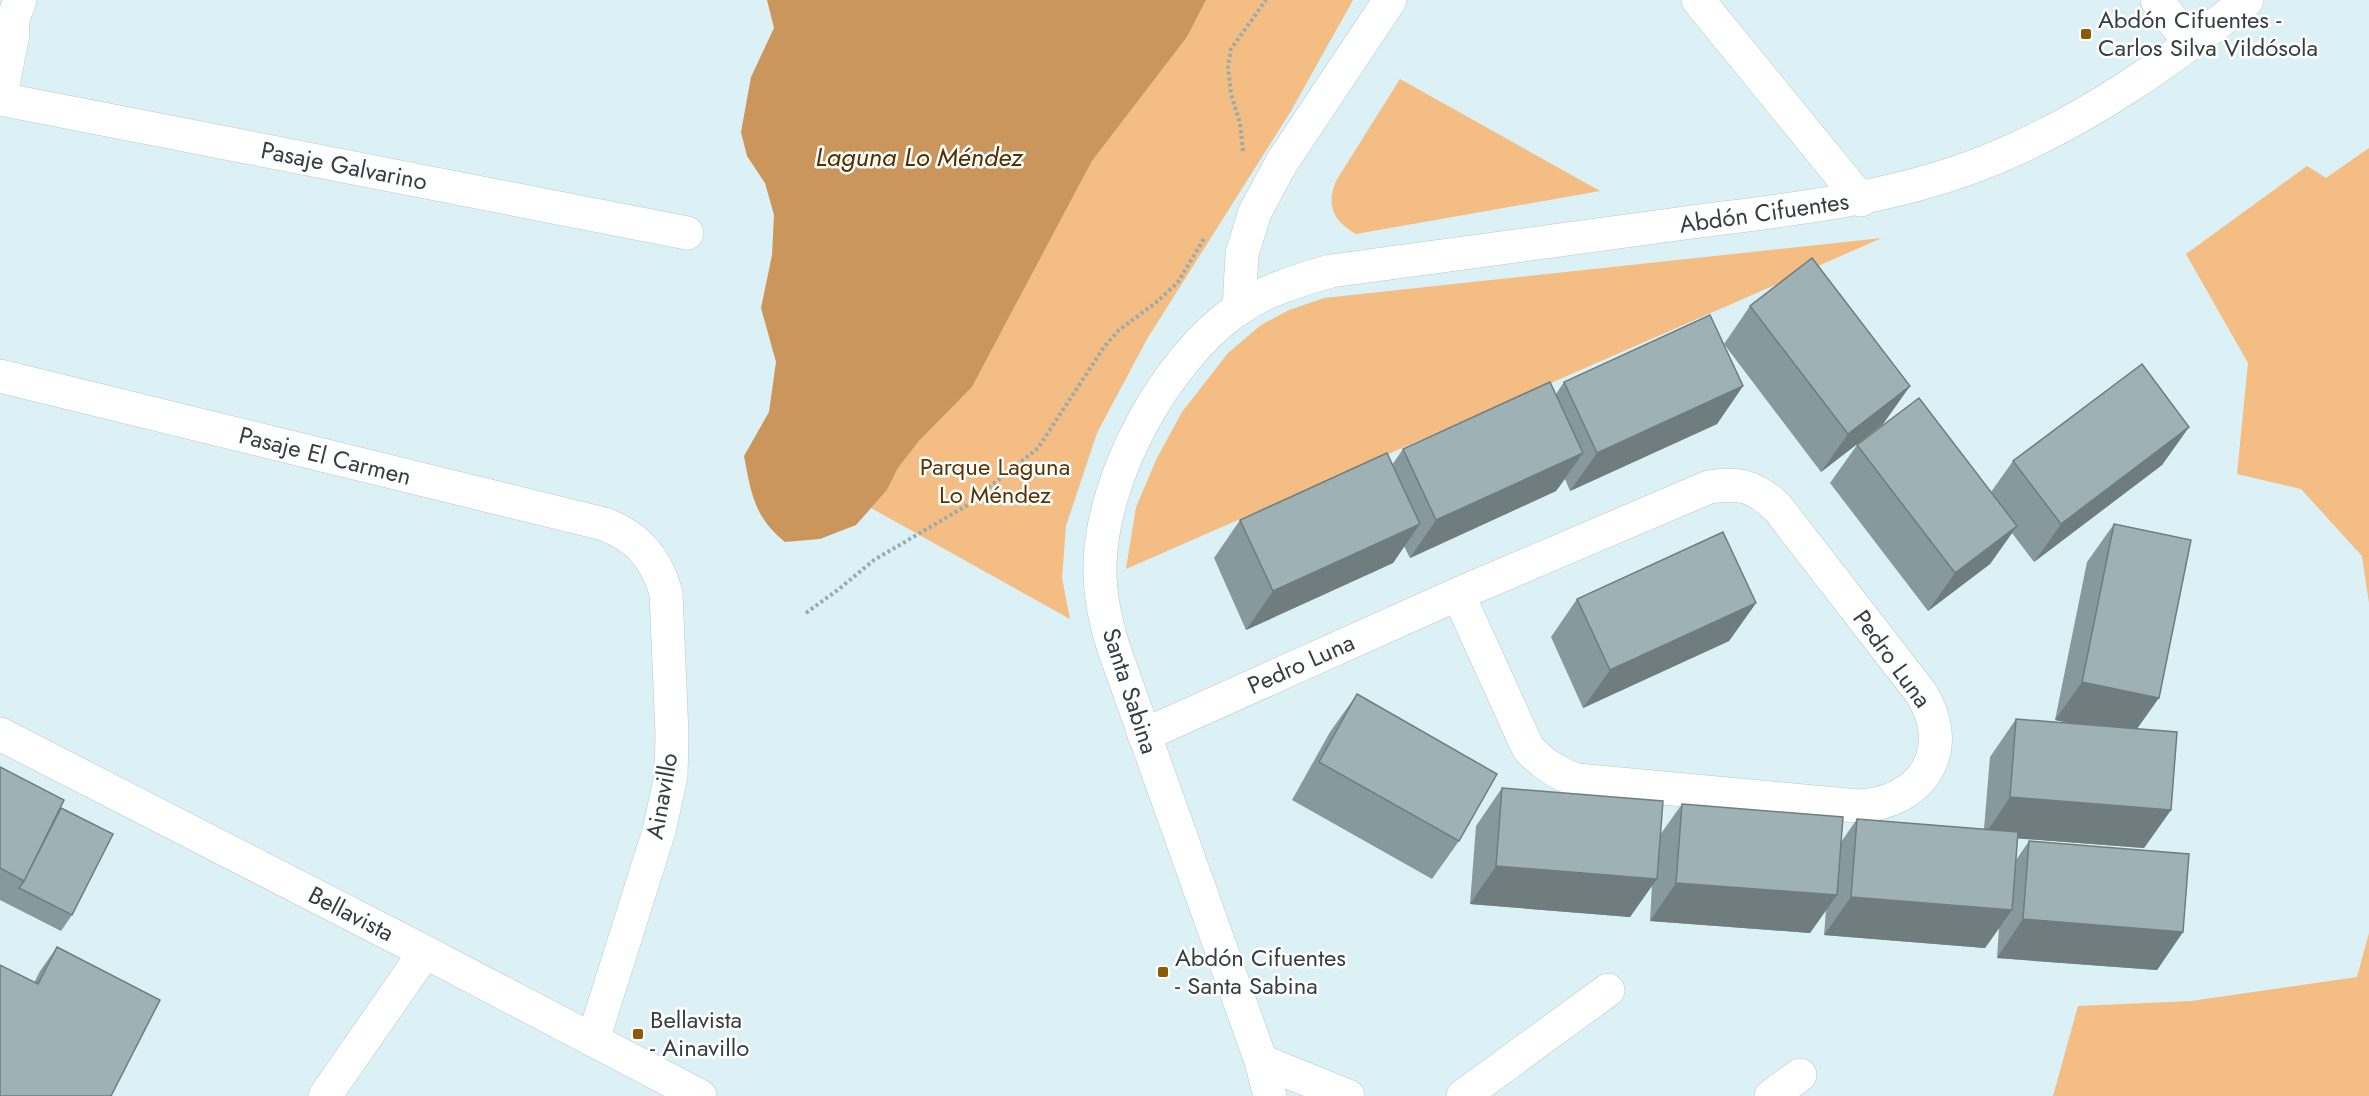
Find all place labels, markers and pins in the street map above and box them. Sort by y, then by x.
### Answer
place label: Abdón Cifuentes - Carlos Silva Vildósola [2098,2,2318,65]
marker: Abdón Cifuentes - Carlos Silva Vildósola [2079,27,2093,41]
place label: Abdón Cifuentes - Santa Sabina [1175,940,1346,1003]
marker: Abdón Cifuentes - Santa Sabina [1156,965,1170,979]
place label: Bellavista - Ainavillo [650,1002,749,1065]
marker: Bellavista - Ainavillo [631,1027,645,1041]

